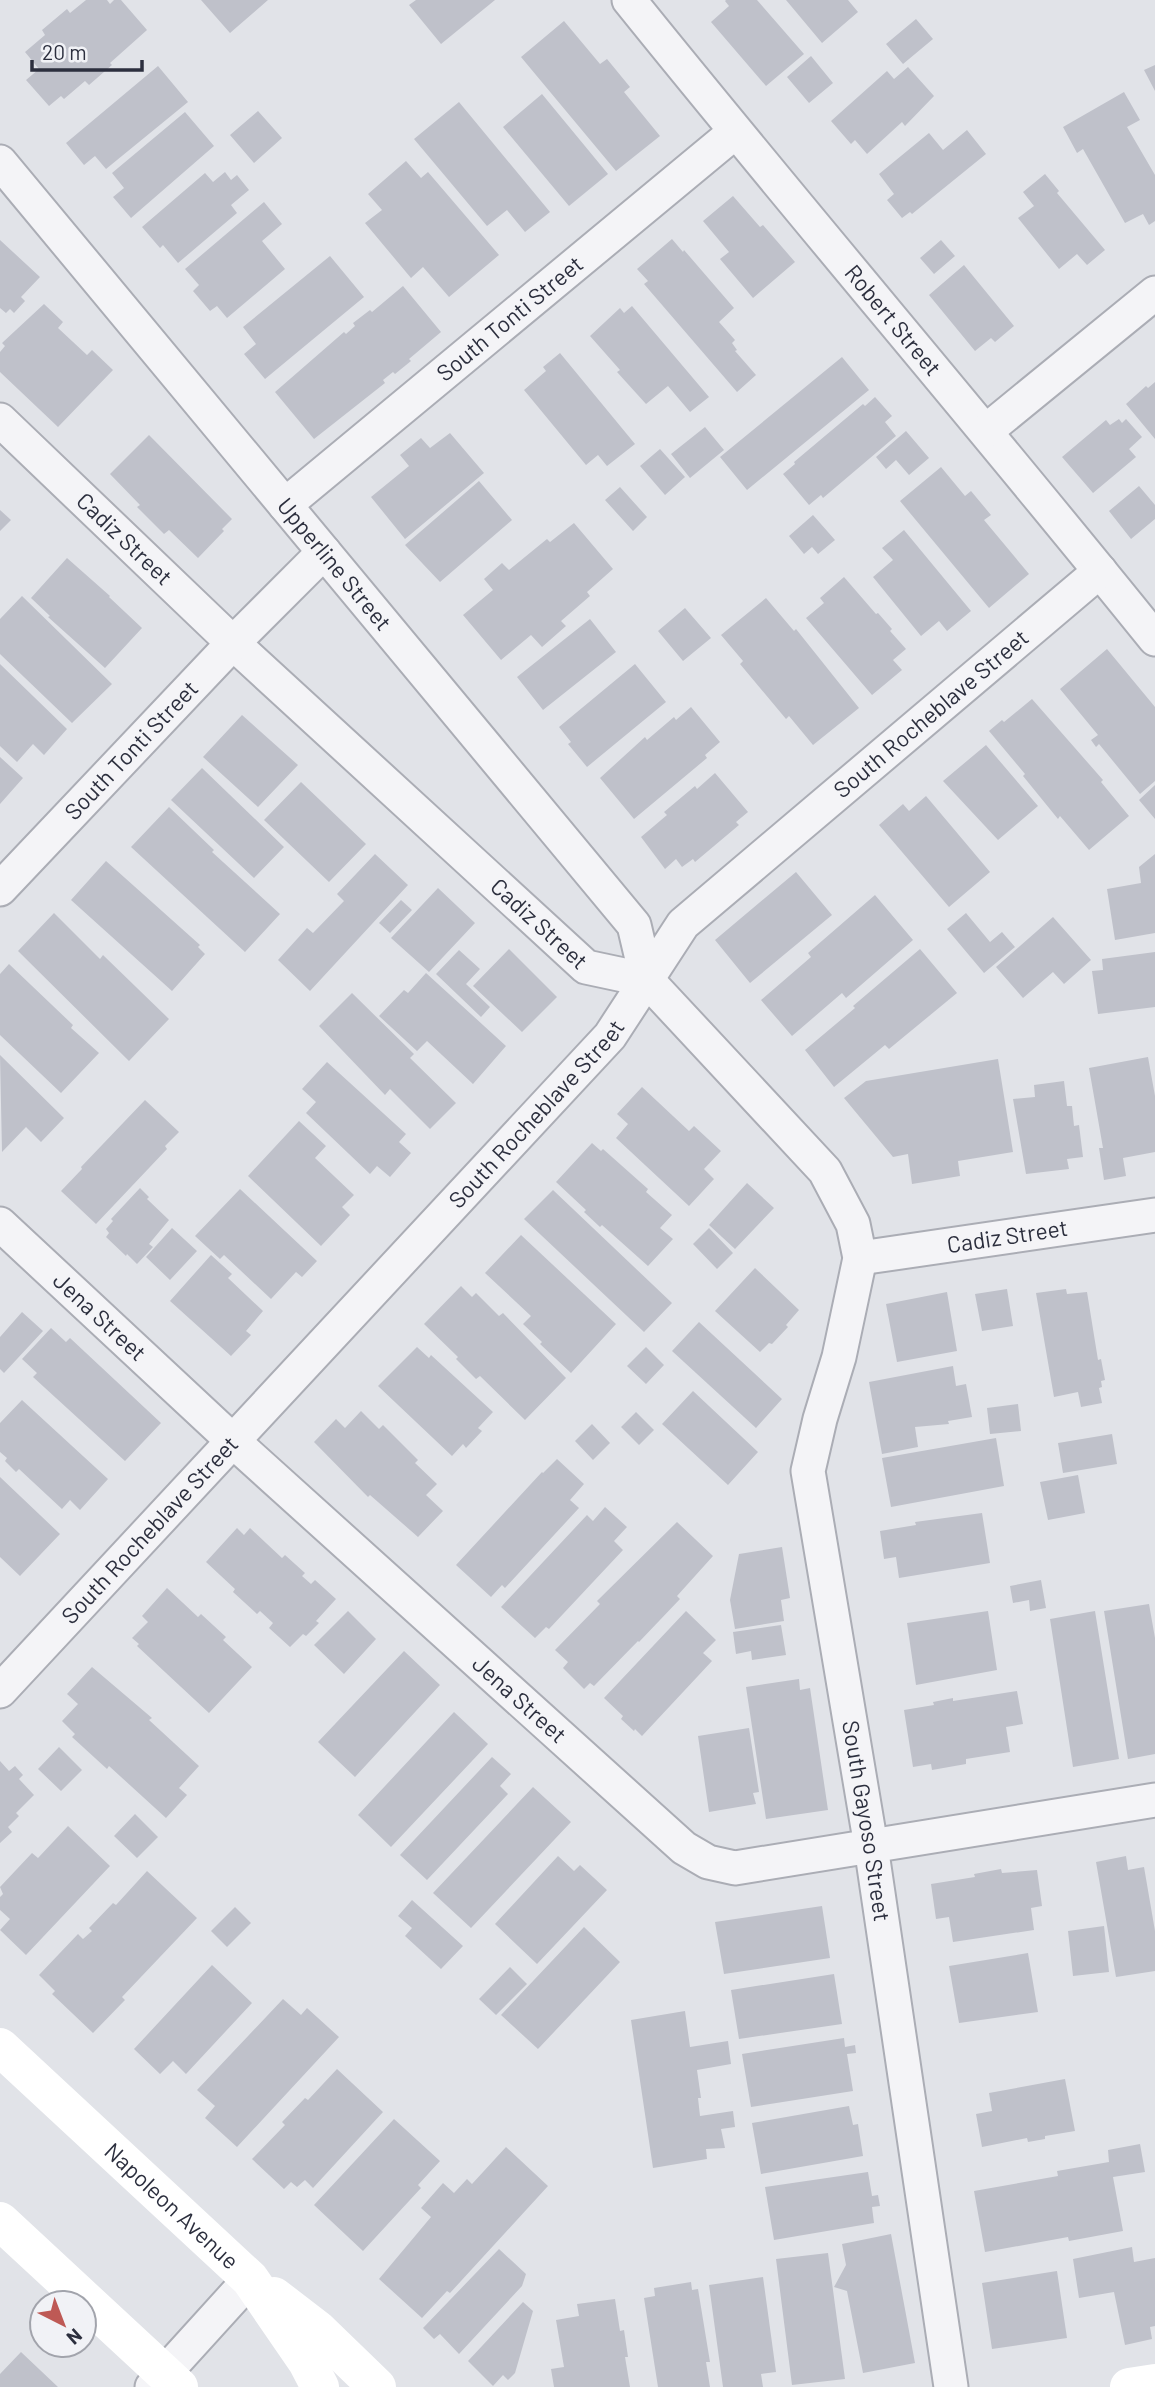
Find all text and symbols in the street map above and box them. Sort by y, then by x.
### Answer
scale bar [32,28,142,72]
text: 20 m [42,39,87,64]
street label: South Tonti Street [430,249,588,387]
street label: Robert Street [839,259,948,381]
street label: Cadiz Street [71,486,179,590]
street label: Upperline Street [272,492,398,636]
street label: South Rocheblave Street [827,623,1034,803]
street label: South Tonti Street [58,674,203,825]
street label: Cadiz Street [485,872,594,975]
street label: South Rocheblave Street [442,1014,630,1213]
street label: Cadiz Street [945,1213,1070,1258]
street label: Jena Street [48,1266,153,1366]
street label: South Rocheblave Street [55,1430,243,1629]
street label: Jena Street [467,1649,573,1748]
street label: South Gayoso Street [837,1718,897,1923]
street label: Napoleon Avenue [99,2136,245,2274]
north arrow [28,2289,98,2359]
text: N [62,2324,87,2350]

